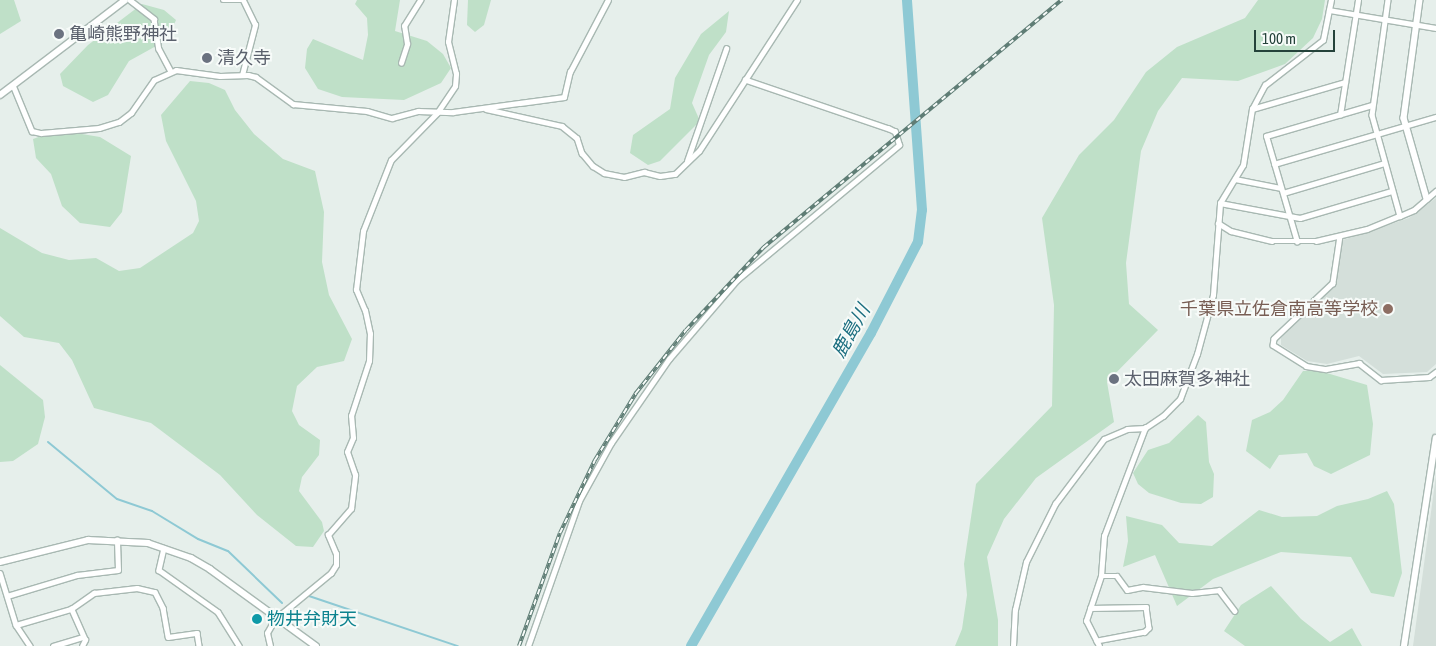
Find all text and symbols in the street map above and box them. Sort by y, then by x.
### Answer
scale bar [1256,20,1337,52]
place label: 亀崎熊野神社 [69,23,177,45]
marker: 亀崎熊野神社 [53,28,65,40]
text: 100 m [1262,30,1296,47]
place label: 清久寺 [217,47,271,69]
marker: 清久寺 [201,52,213,64]
place label: 千葉県立佐倉南高等学校 [1180,298,1378,320]
water label: 鹿島川 [827,301,875,361]
marker: 千葉県立佐倉南高等学校 [1382,303,1394,315]
place label: 太田麻賀多神社 [1124,368,1250,390]
marker: 太田麻賀多神社 [1108,373,1120,385]
place label: 物井弁財天 [267,608,357,630]
marker: 物井弁財天 [251,613,263,625]

